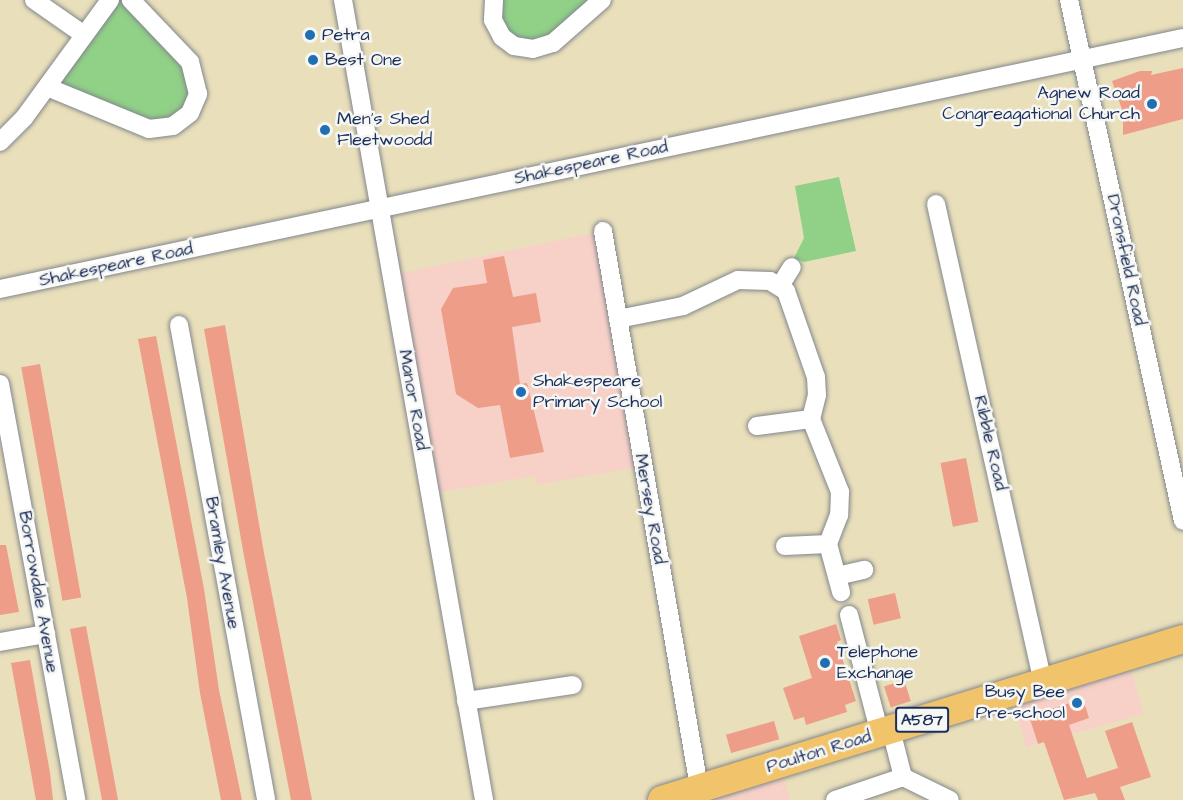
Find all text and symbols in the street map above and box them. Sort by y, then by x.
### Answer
place label: Petra [322,24,370,46]
marker: Petra [303,28,317,42]
place label: Best One [325,49,402,71]
marker: Best One [306,53,320,67]
place label: Agnew Road Congreagational Church [942,83,1140,125]
marker: Agnew Road Congreagational Church [1145,97,1159,111]
place label: Men's Shed Fleetwoodd [337,109,432,152]
marker: Men's Shed Fleetwoodd [318,123,332,137]
street label: Shakespeare Road [512,136,670,190]
street label: Dronsfield Road [1102,192,1150,328]
street label: Shakespeare Road [37,238,195,292]
street label: Manor Road [394,348,432,452]
place label: Shakespeare Primary School [533,371,662,413]
marker: Shakespeare Primary School [514,385,528,399]
street label: Ribble Road [969,393,1011,493]
street label: Mersey Road [630,452,670,566]
street label: Bramley Avenue [200,495,244,631]
street label: Borrowdale Avenue [13,509,63,675]
place label: Telephone Exchange [837,642,918,684]
marker: Telephone Exchange [818,656,832,670]
place label: Busy Bee Pre-school [976,682,1065,724]
marker: Busy Bee Pre-school [1070,696,1084,710]
road number: A587 [895,707,949,733]
street label: Poulton Road [764,726,874,778]

